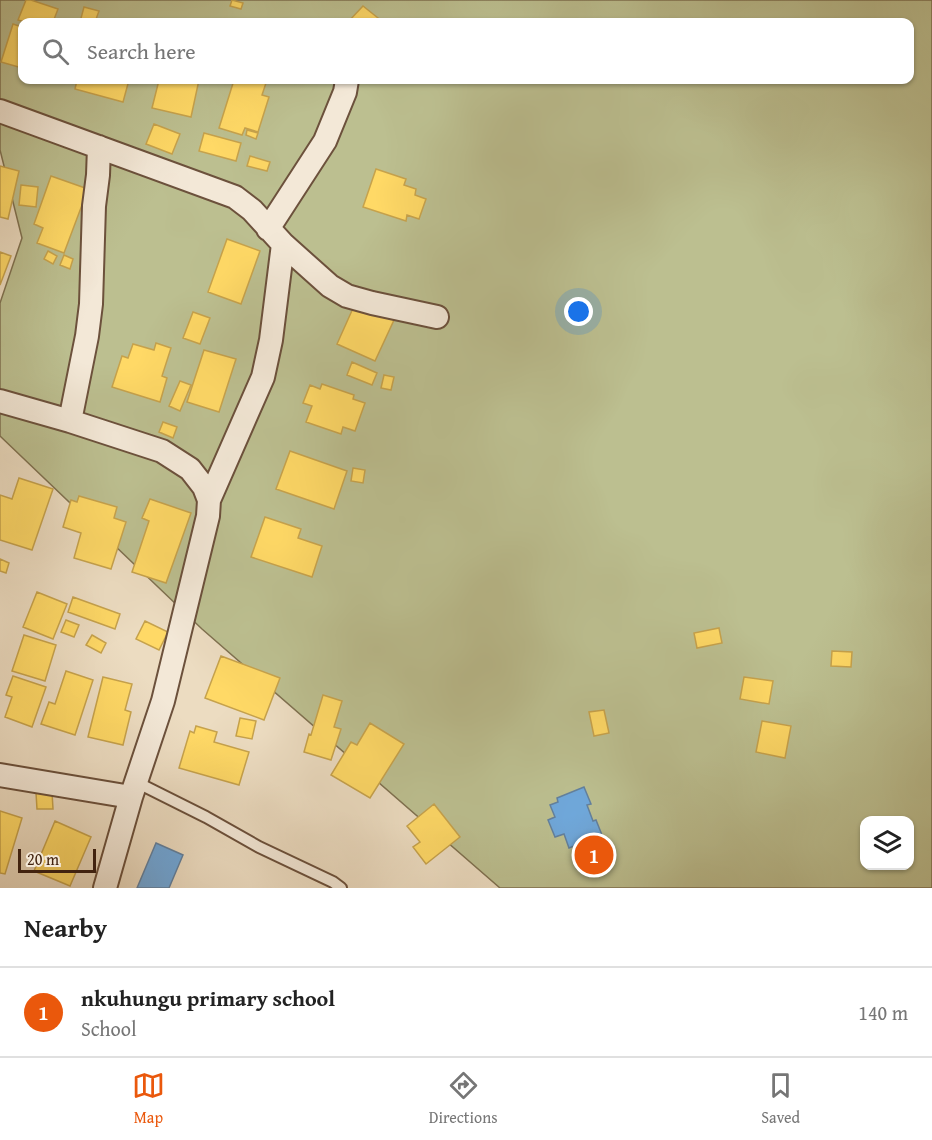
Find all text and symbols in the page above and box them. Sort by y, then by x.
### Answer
search box [18,18,914,84]
icon: search [39,35,72,68]
text: Search here [87,35,196,67]
your location [564,297,593,326]
map controls [860,816,914,870]
button: layers [860,816,914,870]
pin: 1 [574,832,614,878]
scale bar [18,846,96,874]
text: 20 m [27,847,59,871]
text: Nearby [24,908,107,947]
text: nkuhungu primary school [81,982,335,1014]
text: 1 [38,998,49,1027]
text: 140 m [858,998,908,1027]
text: School [81,1014,137,1043]
tab: Map [132,1069,165,1129]
tab: Directions [429,1069,498,1129]
tab: Saved [761,1069,800,1129]

